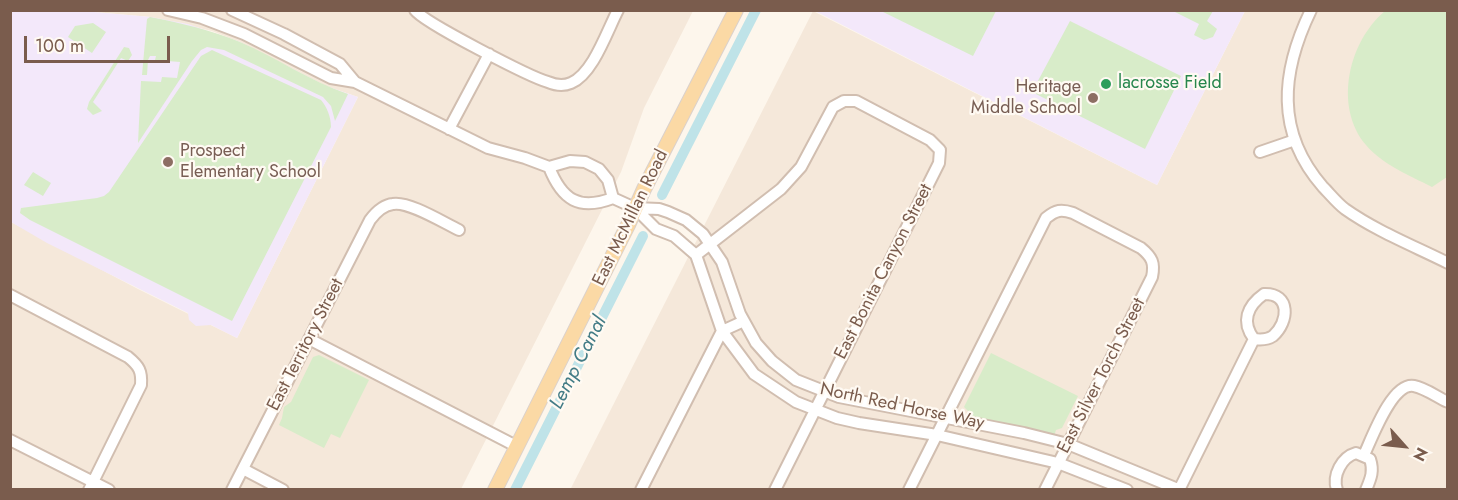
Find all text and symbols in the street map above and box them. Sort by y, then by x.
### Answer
scale bar [27,24,172,62]
text: 100 m [35,33,84,59]
place label: lacrosse Field [1118,73,1222,95]
place label: Heritage Middle School [971,77,1081,119]
marker: lacrosse Field [1099,77,1113,91]
marker: Heritage Middle School [1086,91,1100,105]
place label: Prospect Elementary School [180,141,321,184]
street label: East McMillan Road [589,146,673,290]
marker: Prospect Elementary School [161,155,175,169]
street label: East Bonita Canyon Street [830,181,938,363]
street label: East Territory Street [263,275,349,415]
street label: East Silver Torch Street [1053,295,1151,457]
water label: Lemp Canal [545,313,613,413]
street label: North Red Horse Way [818,379,986,435]
north arrow [1374,416,1434,476]
text: N [1407,444,1434,465]

